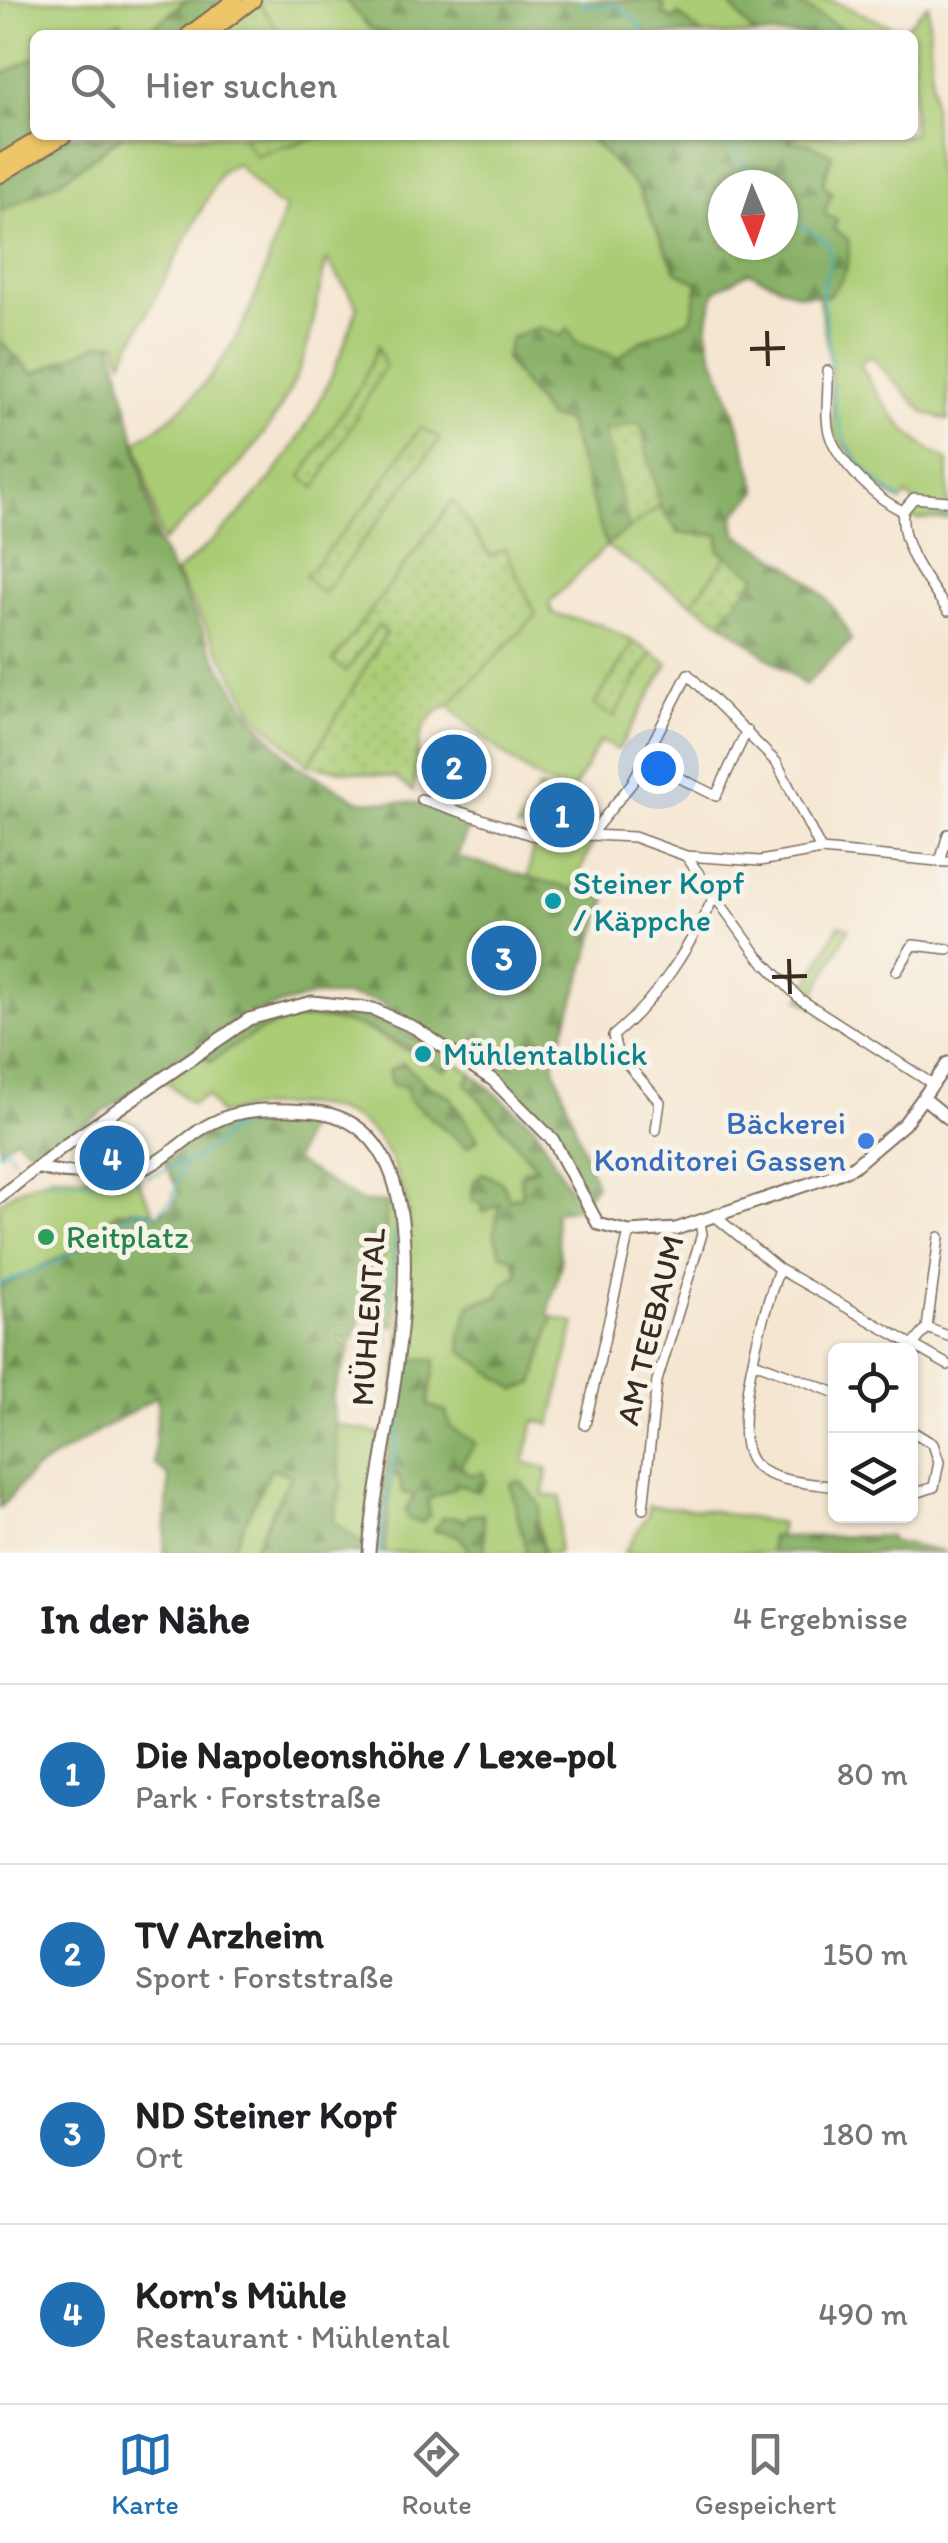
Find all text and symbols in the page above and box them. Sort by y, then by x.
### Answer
search box [30,30,918,140]
icon: search [65,58,120,113]
text: Hier suchen [145,62,337,108]
north arrow [708,170,798,260]
pin: 2 [422,730,486,804]
your location [633,743,684,794]
pin: 1 [530,778,594,852]
place label: Steiner Kopf / Käppche [573,864,745,939]
marker: Steiner Kopf / Käppche [542,890,564,912]
pin: 3 [472,920,536,996]
place label: Mühlentalblick [443,1035,648,1073]
marker: Mühlentalblick [412,1043,434,1065]
place label: Bäckerei Konditorei Gassen [594,1104,846,1179]
pin: 4 [80,1120,144,1196]
marker: Bäckerei Konditorei Gassen [855,1130,877,1152]
place label: Reitplatz [66,1218,189,1256]
marker: Reitplatz [35,1226,57,1248]
street label: MÜHLENTAL [343,1227,393,1407]
street label: AM TEEBAUM [608,1231,692,1429]
map controls [828,1343,918,1523]
button: locate [828,1343,918,1433]
button: layers [828,1433,918,1523]
text: In der Nähe [40,1593,250,1644]
text: 4 Ergebnisse [733,1599,908,1637]
text: Die Napoleonshöhe / Lexe-pol [135,1732,617,1778]
text: 1 [65,1755,80,1793]
text: 80 m [837,1755,908,1793]
text: Park · Forststraße [135,1778,381,1816]
text: TV Arzheim [135,1912,324,1958]
text: 2 [64,1935,81,1973]
text: 150 m [823,1935,908,1973]
text: Sport · Forststraße [135,1958,394,1996]
text: ND Steiner Kopf [135,2092,397,2138]
text: 3 [64,2115,81,2153]
text: 180 m [822,2115,908,2153]
text: Ort [135,2138,183,2176]
text: Korn's Mühle [135,2272,347,2318]
text: 4 [63,2295,82,2333]
text: 490 m [818,2295,908,2333]
text: Restaurant · Mühlental [135,2318,450,2356]
tab: Karte [111,2427,179,2521]
tab: Route [401,2427,472,2521]
tab: Gespeichert [695,2427,837,2521]

